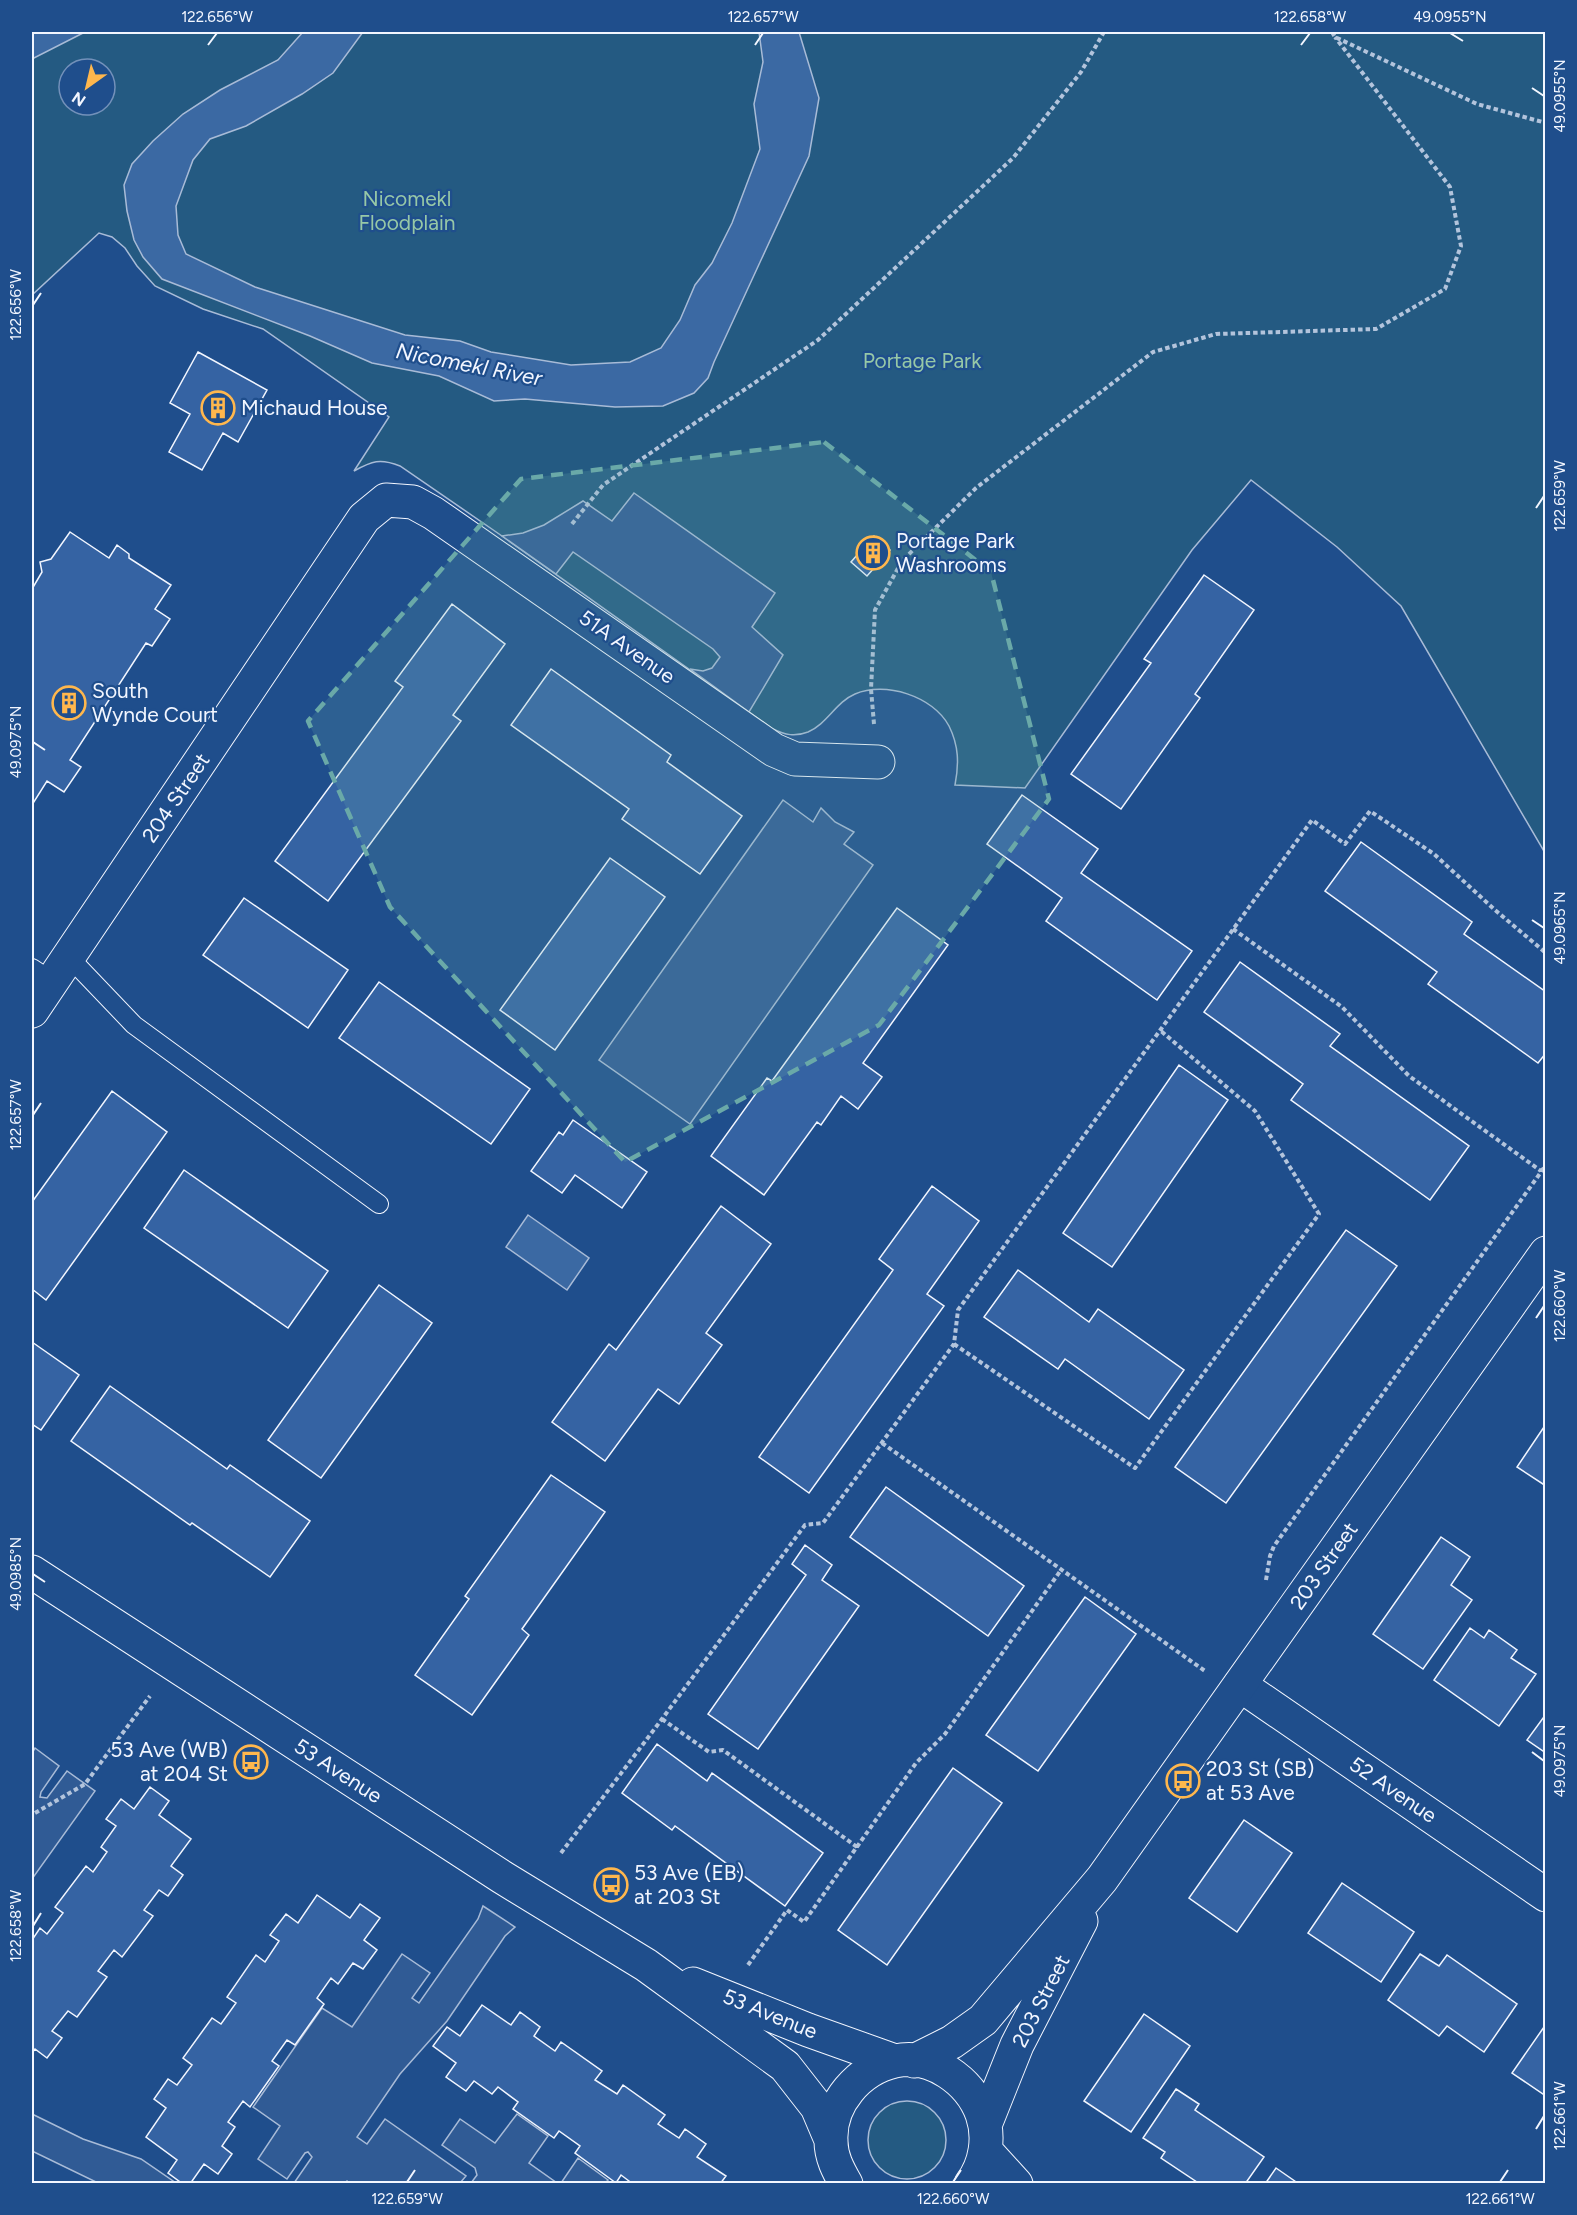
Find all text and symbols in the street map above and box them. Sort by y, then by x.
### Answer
text: 122.656°W [181,8,253,26]
text: 122.657°W [727,8,799,26]
text: 122.658°W [1274,8,1347,26]
text: 49.0955°N [1413,8,1487,26]
north arrow [57,57,117,117]
text: 49.0955°N [1551,59,1569,133]
text: N [68,88,89,110]
park label: Nicomekl Floodplain [358,186,456,235]
text: 122.656°W [7,269,25,341]
water label: Nicomekl River [394,337,546,392]
park label: Portage Park [863,348,982,373]
building icon: Michaud House [200,390,236,426]
place label: Michaud House [241,395,388,420]
text: 122.659°W [1551,460,1569,532]
place label: Portage Park Washrooms [896,528,1016,577]
building icon: Portage Park Washrooms [855,535,891,571]
street label: 51A Avenue [575,604,680,689]
place label: South Wynde Court [92,678,218,727]
building icon: South Wynde Court [51,685,87,721]
text: 49.0975°N [7,706,25,778]
street label: 204 Street [137,748,215,847]
text: 49.0965°N [1551,891,1569,965]
text: 122.657°W [7,1079,25,1151]
text: 122.660°W [1551,1269,1569,1342]
street label: 203 Street [1284,1517,1363,1614]
text: 49.0985°N [7,1537,25,1611]
text: 49.0975°N [1551,1725,1569,1797]
street label: 53 Avenue [290,1733,387,1808]
place label: 53 Ave (WB) at 204 St [110,1737,228,1786]
bus stop icon: 53 Ave (WB) at 204 St [233,1744,269,1780]
street label: 52 Avenue [1345,1751,1442,1828]
place label: 203 St (SB) at 53 Ave [1206,1756,1314,1805]
bus stop icon: 203 St (SB) at 53 Ave [1165,1763,1201,1799]
place label: 53 Ave (EB) at 203 St [634,1860,744,1909]
bus stop icon: 53 Ave (EB) at 203 St [593,1867,629,1903]
text: 122.658°W [7,1889,25,1962]
street label: 203 Street [1007,1950,1075,2051]
street label: 53 Avenue [719,1983,821,2044]
text: 122.661°W [1551,2081,1569,2151]
text: 122.659°W [371,2190,443,2208]
text: 122.660°W [917,2190,990,2208]
text: 122.661°W [1465,2190,1535,2208]

